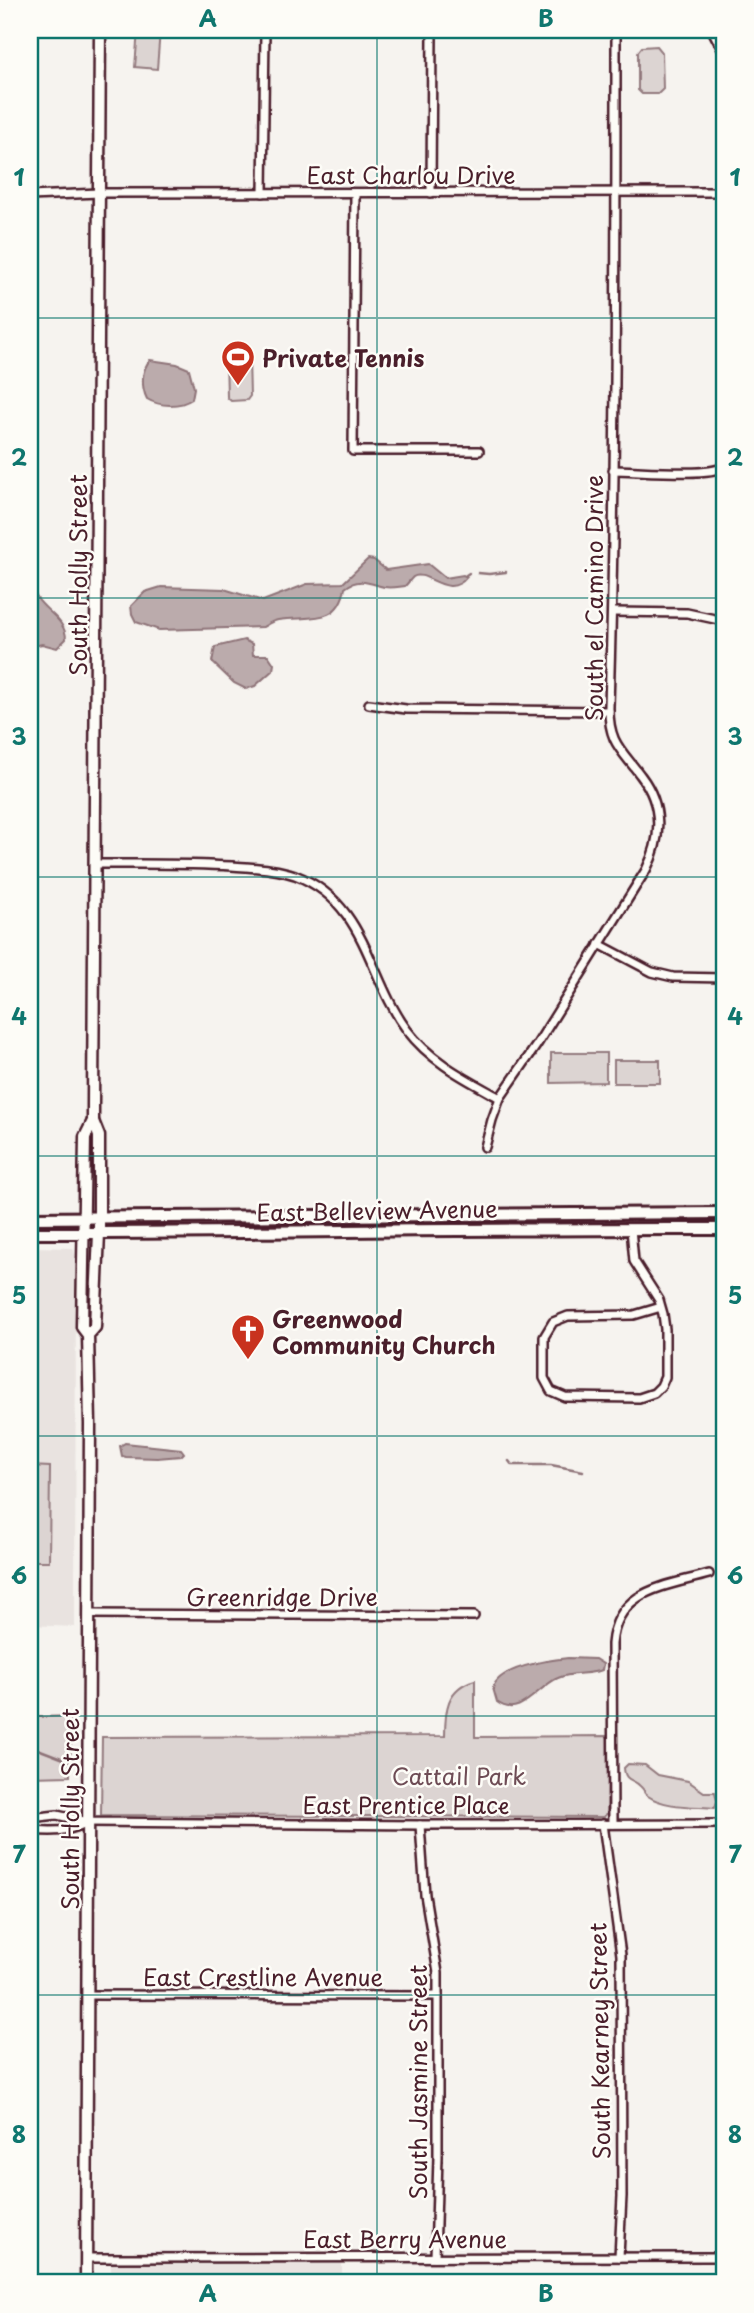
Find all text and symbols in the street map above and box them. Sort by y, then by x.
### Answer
text: A [199,0,217,35]
text: B [538,0,554,35]
street label: East Charlou Drive [307,157,515,192]
text: 1 [14,159,25,194]
text: 1 [730,159,741,194]
sports icon: Private Tennis [219,338,257,387]
place label: Private Tennis [262,340,424,375]
text: 2 [11,439,27,474]
text: 2 [727,439,743,474]
street label: South Holly Street [60,474,95,676]
street label: South el Camino Drive [576,475,611,721]
text: 3 [11,718,27,753]
text: 3 [727,718,743,753]
text: 4 [11,998,27,1033]
text: 4 [727,998,743,1033]
street label: East Belleview Avenue [256,1190,498,1230]
text: 5 [12,1277,26,1312]
text: 5 [728,1277,742,1312]
place label: Greenwood Community Church [272,1301,496,1362]
church icon: Greenwood Community Church [229,1312,267,1361]
text: 6 [11,1557,27,1592]
text: 6 [727,1557,743,1592]
street label: Greenridge Drive [186,1579,378,1614]
street label: South Holly Street [52,1708,87,1910]
park label: Cattail Park [392,1758,526,1793]
street label: East Prentice Place [303,1787,509,1822]
text: 7 [12,1836,26,1871]
text: 7 [728,1836,742,1871]
street label: South Kearney Street [579,1922,619,2160]
street label: East Crestline Avenue [143,1959,383,1994]
street label: South Jasmine Street [400,1965,435,2199]
text: 8 [12,2116,26,2151]
text: 8 [728,2116,742,2151]
street label: East Berry Avenue [303,2221,507,2256]
text: A [199,2275,217,2310]
text: B [538,2275,554,2310]

